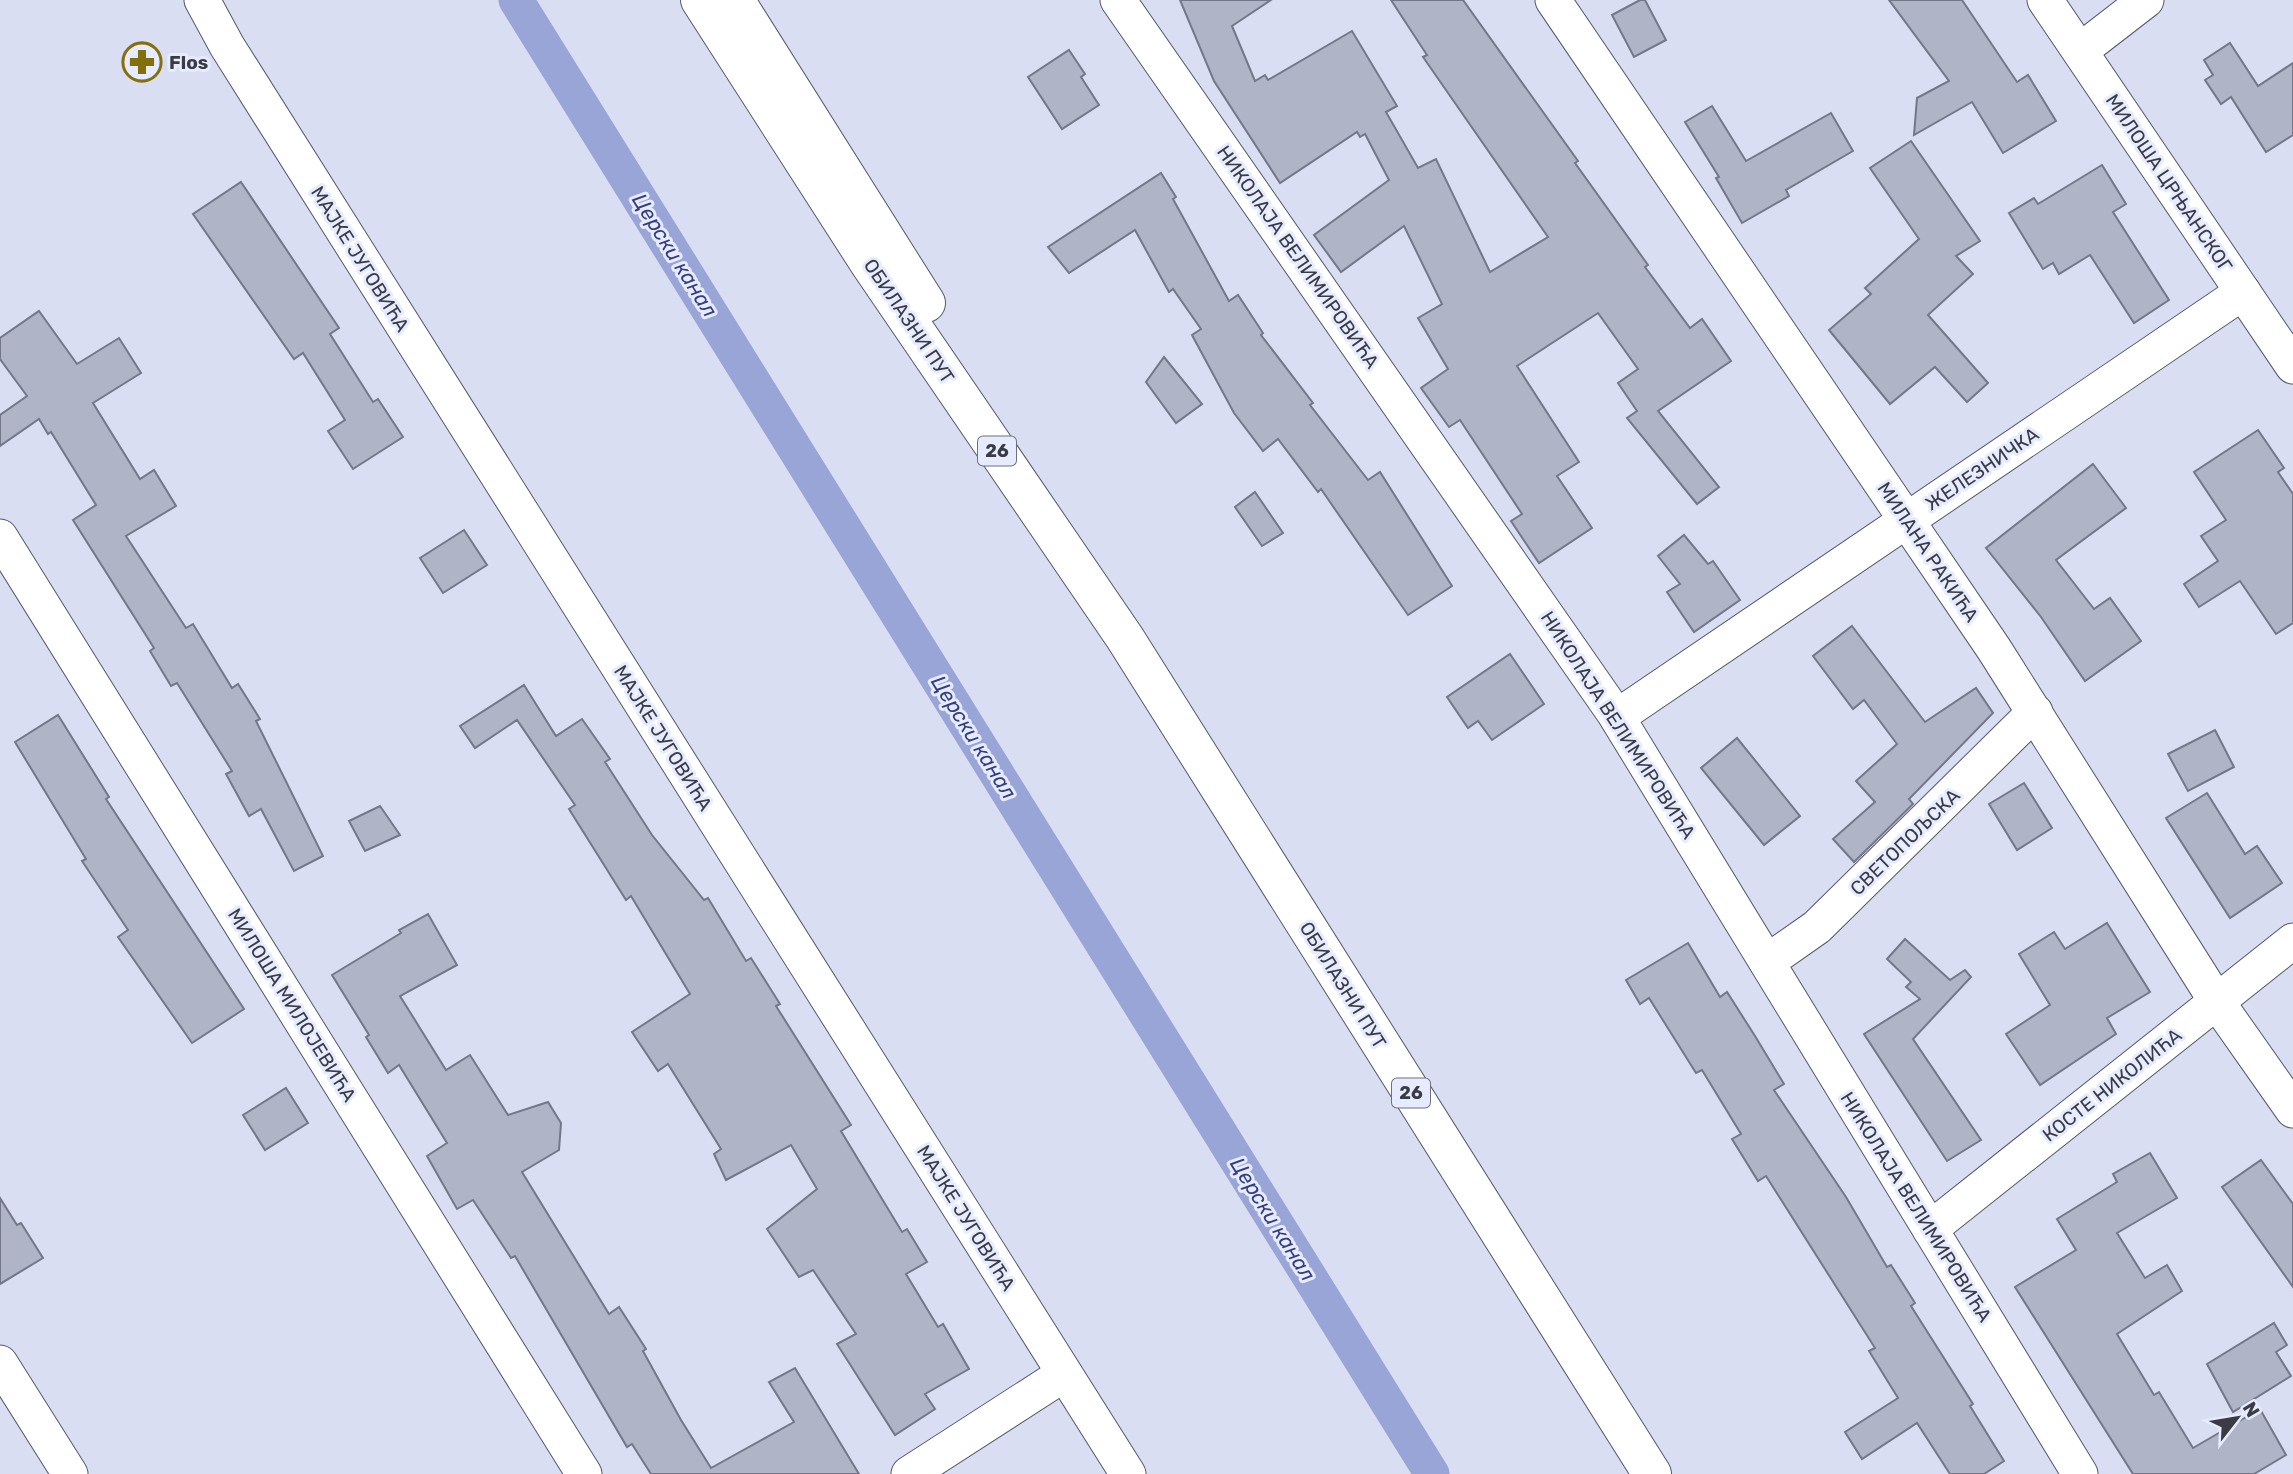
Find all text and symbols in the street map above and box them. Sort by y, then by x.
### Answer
pharmacy icon: Flos [121,41,163,83]
place label: Flos [169,51,208,74]
street label: МИЛОША ЦРЊАНСКОГ [2101,90,2237,276]
street label: НИКОЛАЈА ВЕЛИМИРОВИЋА [1212,141,1384,373]
street label: МАЈКЕ ЈУГОВИЋА [306,182,414,336]
water label: Церски канал [627,189,723,321]
street label: ОБИЛАЗНИ ПУТ [859,254,959,388]
street label: ЖЕЛЕЗНИЧКА [1921,422,2043,515]
road number: 26 [978,436,1016,466]
street label: МИЛАНА РАКИЋА [1873,478,1984,627]
street label: НИКОЛАЈА ВЕЛИМИРОВИЋА [1536,607,1700,843]
street label: МАЈКЕ ЈУГОВИЋА [609,661,717,815]
water label: Церски канал [926,671,1022,803]
street label: СВЕТОПОЉСКА [1845,784,1965,900]
street label: МИЛОША МИЛОЈЕВИЋА [223,904,361,1106]
street label: ОБИЛАЗНИ ПУТ [1295,917,1391,1053]
street label: КОСТЕ НИКОЛИЋА [2038,1023,2186,1146]
road number: 26 [1392,1078,1430,1108]
street label: НИКОЛАЈА ВЕЛИМИРОВИЋА [1836,1088,1997,1326]
street label: МАЈКЕ ЈУГОВИЋА [912,1141,1020,1295]
water label: Церски канал [1225,1153,1321,1285]
north arrow [2202,1383,2272,1453]
text: N [2238,1398,2265,1421]

